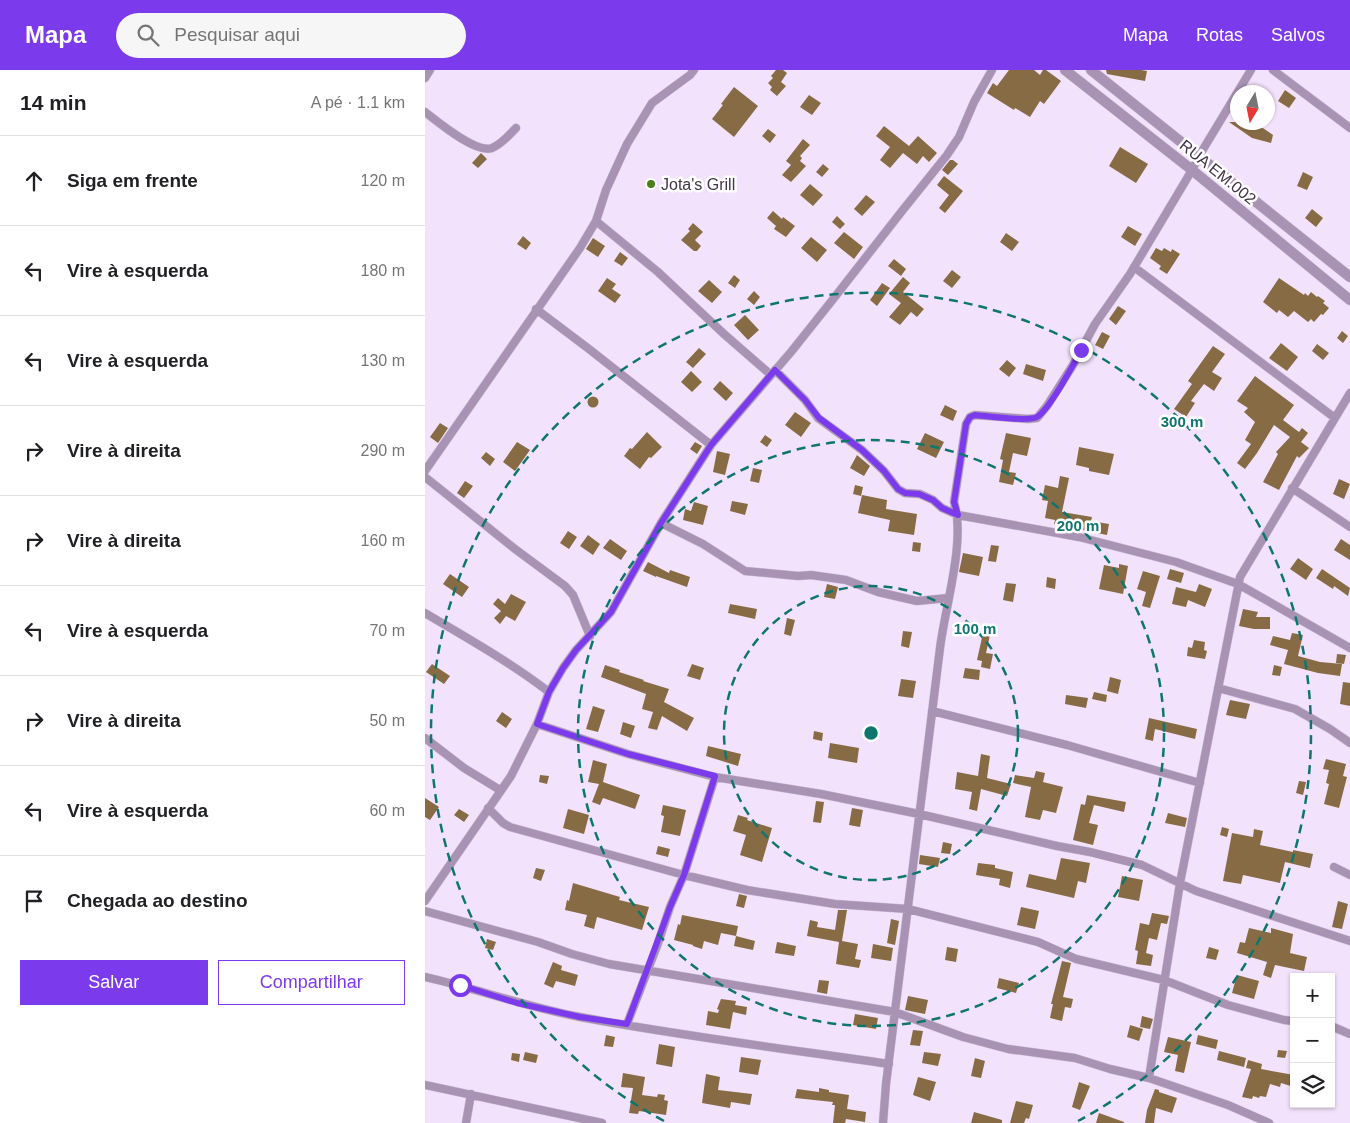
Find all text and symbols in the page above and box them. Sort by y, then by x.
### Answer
search box [116,13,466,58]
text: Mapa [25,21,86,48]
icon: search [134,21,162,49]
text: Pesquisar aqui [174,24,300,45]
text: Mapa [1123,25,1168,45]
text: Rotas [1196,25,1243,45]
text: Salvos [1271,25,1325,45]
north arrow [1230,85,1275,130]
text: 14 min [20,91,87,114]
text: A pé · 1.1 km [311,94,405,111]
street label: RUA EM.002 [1177,136,1259,208]
icon: ahead [20,167,48,195]
text: Siga em frente [67,170,198,191]
text: 120 m [361,172,405,189]
place label: Jota's Grill [661,176,735,193]
marker: Jota's Grill [645,178,657,190]
icon: left [20,257,48,285]
text: Vire à esquerda [67,260,208,281]
text: 180 m [361,262,405,279]
route end [1070,339,1093,362]
icon: left [20,347,48,375]
text: Vire à esquerda [67,350,208,371]
text: 130 m [361,352,405,369]
text: 300 m [1161,413,1203,430]
icon: right [20,437,48,465]
text: Vire à direita [67,440,181,461]
text: 290 m [361,442,405,459]
text: 200 m [1057,517,1099,534]
icon: right [20,527,48,555]
text: Vire à direita [67,530,181,551]
text: 160 m [361,532,405,549]
icon: left [20,617,48,645]
text: Vire à esquerda [67,620,208,641]
text: 100 m [954,620,996,637]
text: 70 m [369,622,405,639]
icon: right [20,707,48,735]
text: Vire à direita [67,710,181,731]
text: 50 m [369,712,405,729]
centre of rings [862,724,880,742]
icon: left [20,797,48,825]
text: Vire à esquerda [67,800,208,821]
text: 60 m [369,802,405,819]
icon: arrive [20,887,48,915]
text: Chegada ao destino [67,890,248,911]
button: Salvar [20,960,208,1005]
button: Compartilhar [218,960,405,1005]
map controls [1290,973,1335,1108]
button: + [1290,973,1335,1018]
route start [449,974,472,997]
button: − [1290,1018,1335,1063]
button: layers [1290,1063,1335,1108]

